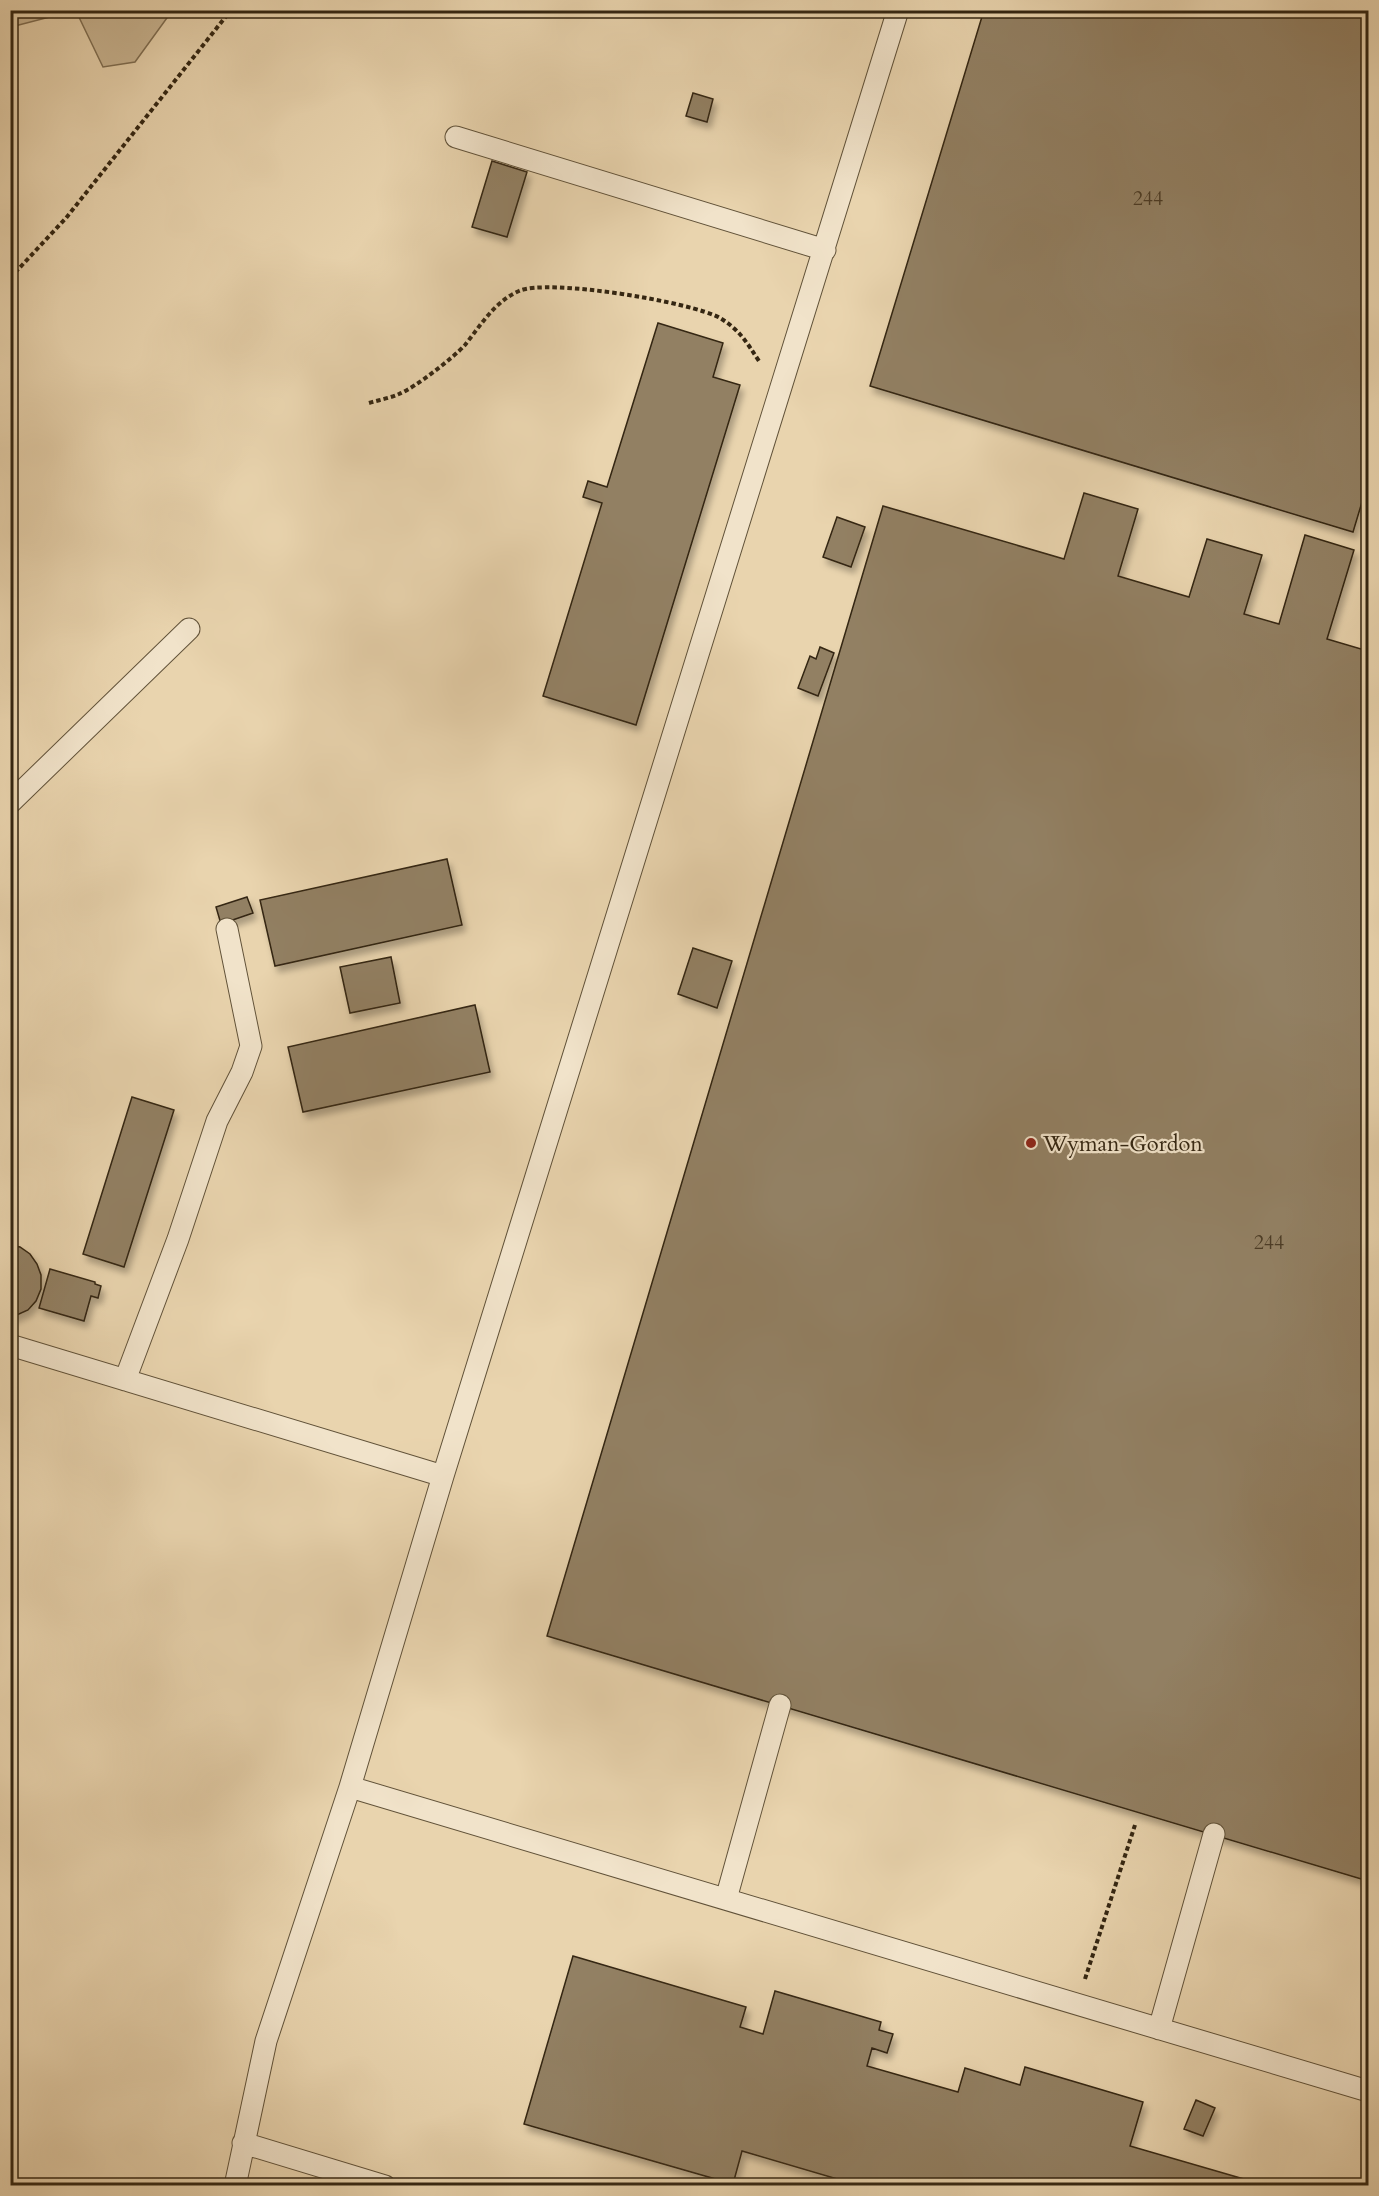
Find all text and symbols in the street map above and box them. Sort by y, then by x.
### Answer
house number: 244 [1133,185,1163,212]
place label: Wyman-Gordon [1042,1129,1203,1159]
marker: Wyman-Gordon [1024,1136,1038,1150]
house number: 244 [1254,1229,1284,1256]

